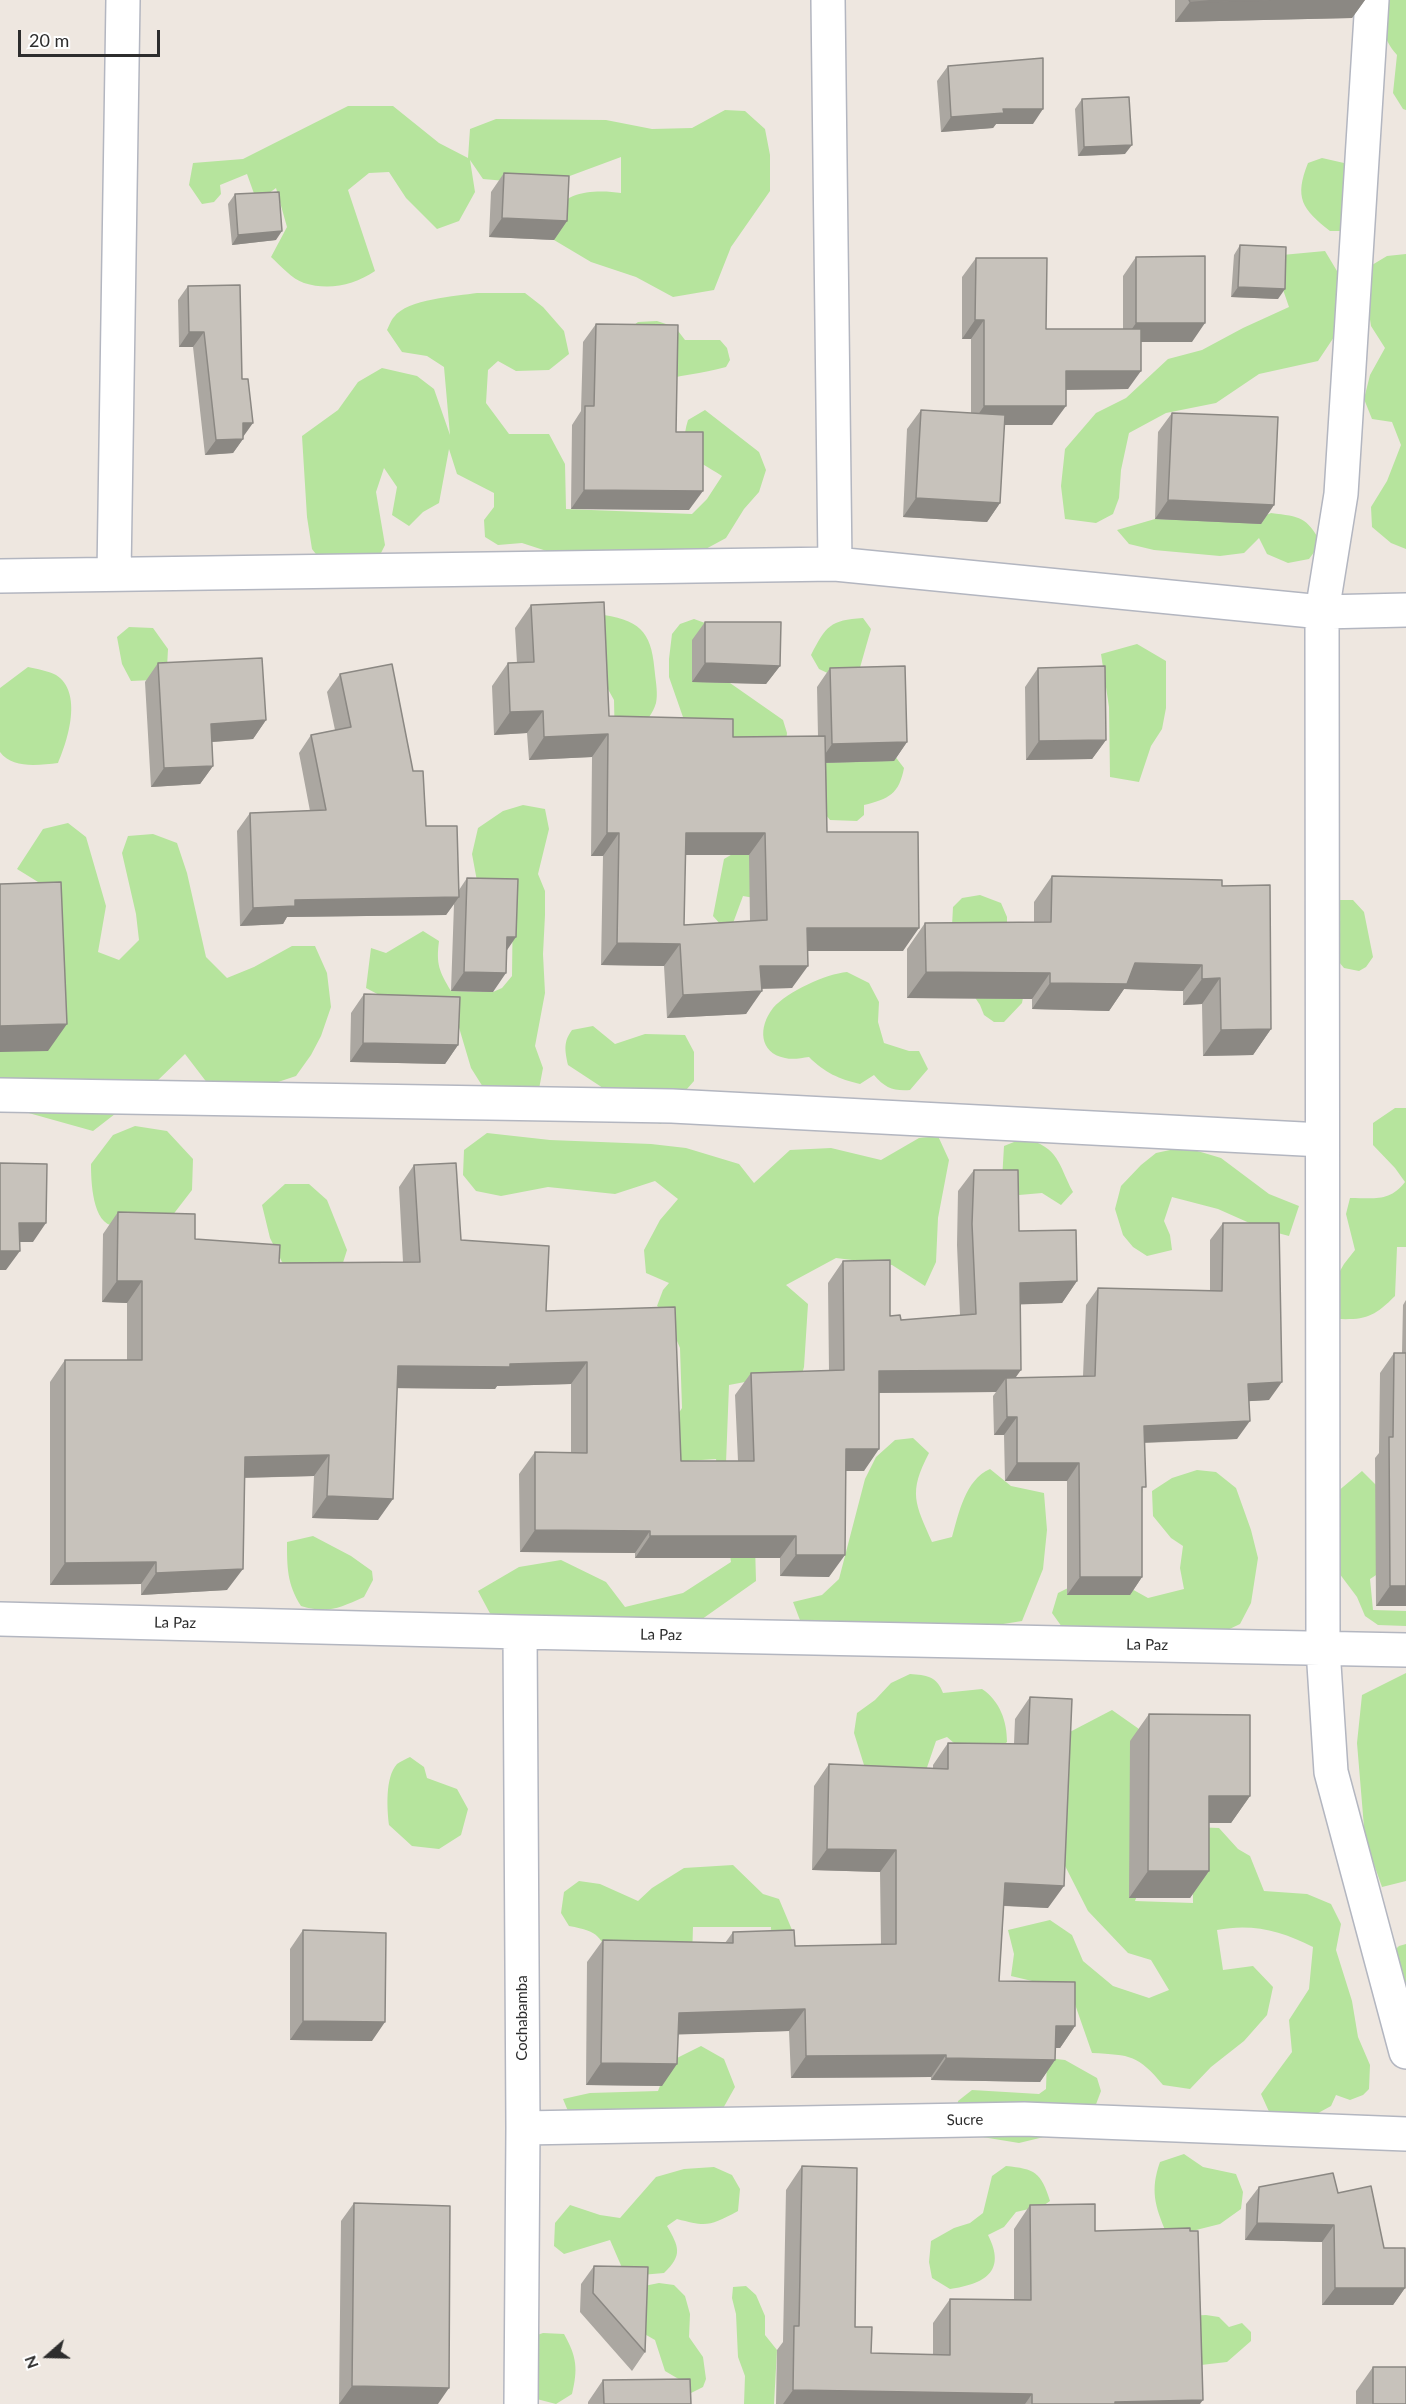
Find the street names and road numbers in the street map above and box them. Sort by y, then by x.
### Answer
street label: La Paz [154,1614,196,1632]
street label: La Paz [640,1626,682,1644]
street label: La Paz [1126,1636,1168,1654]
street label: Cochabamba [513,1975,531,2061]
street label: Sucre [947,2111,983,2129]

